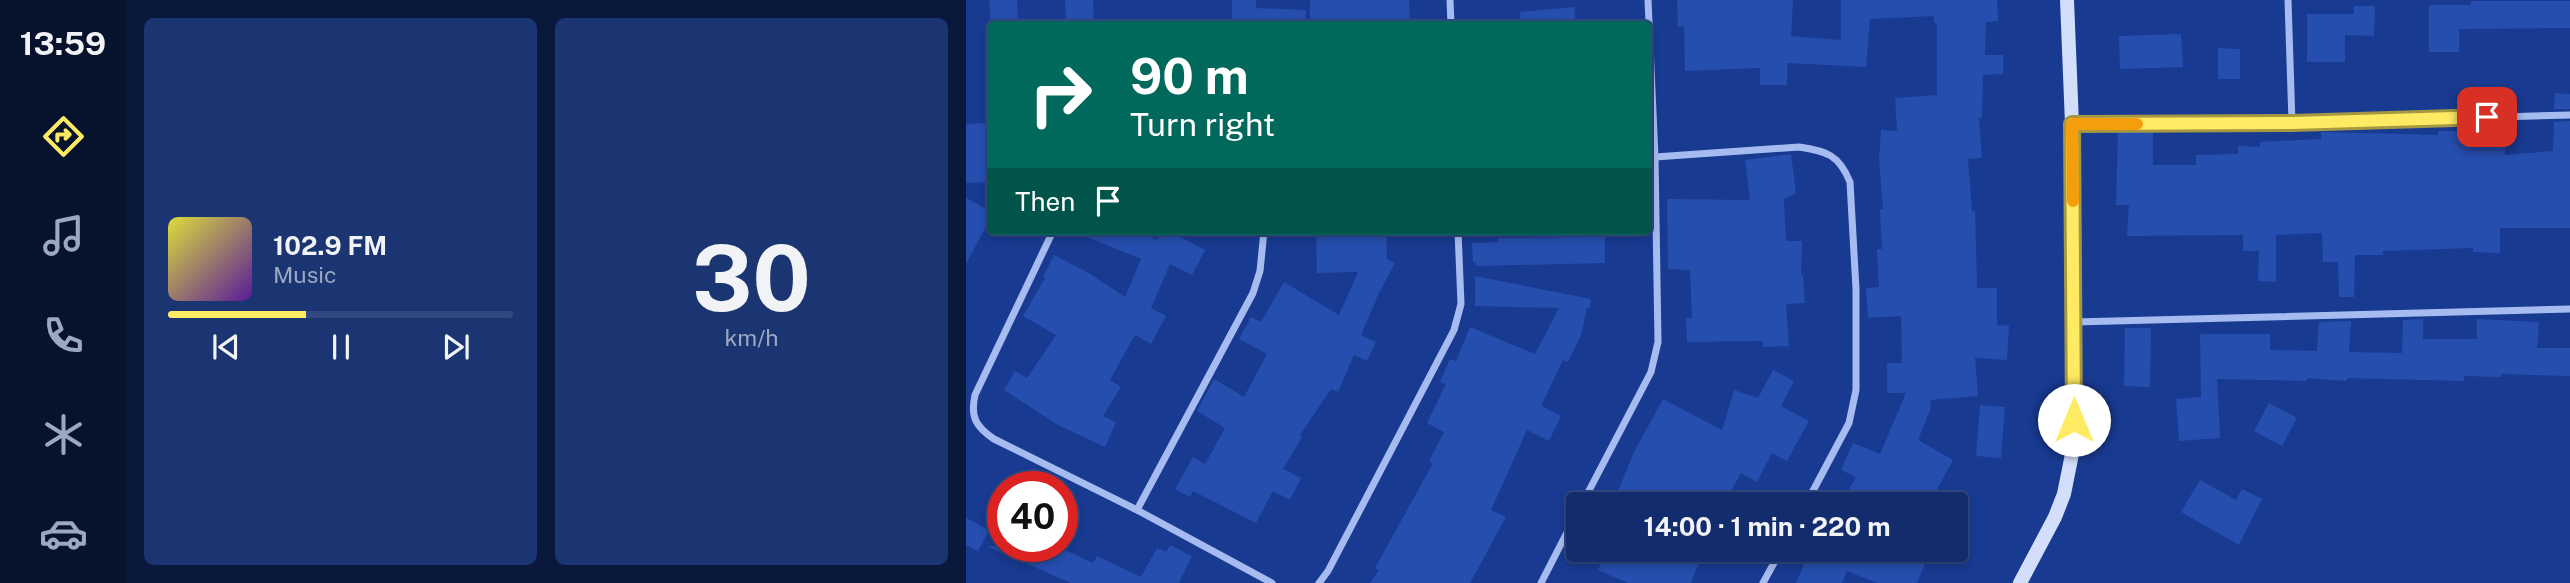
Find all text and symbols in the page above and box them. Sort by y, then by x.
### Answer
text: 13:59 [20,25,106,62]
text: 90 m [1130,47,1249,105]
icon: right [1015,49,1106,140]
pin [2457,87,2517,147]
icon: arrive [2468,98,2506,136]
text: Turn right [1130,106,1275,143]
icon: directions [39,112,88,161]
icon: arrive [1089,182,1127,220]
text: Then [1015,186,1075,217]
icon: music [39,211,88,260]
text: 30 [692,225,811,331]
text: 102.9 FM [273,230,387,261]
text: Music [273,261,337,288]
icon: phone [39,311,88,360]
text: km/h [724,324,779,351]
icon: previous [207,328,245,366]
icon: pause [322,328,360,366]
icon: next [437,328,475,366]
position arrow [2037,383,2111,457]
icon: climate [39,410,88,459]
speed limit sign: 40 [987,471,1078,562]
icon: car [39,509,88,558]
text: 14:00 · 1 min · 220 m [1643,511,1891,542]

